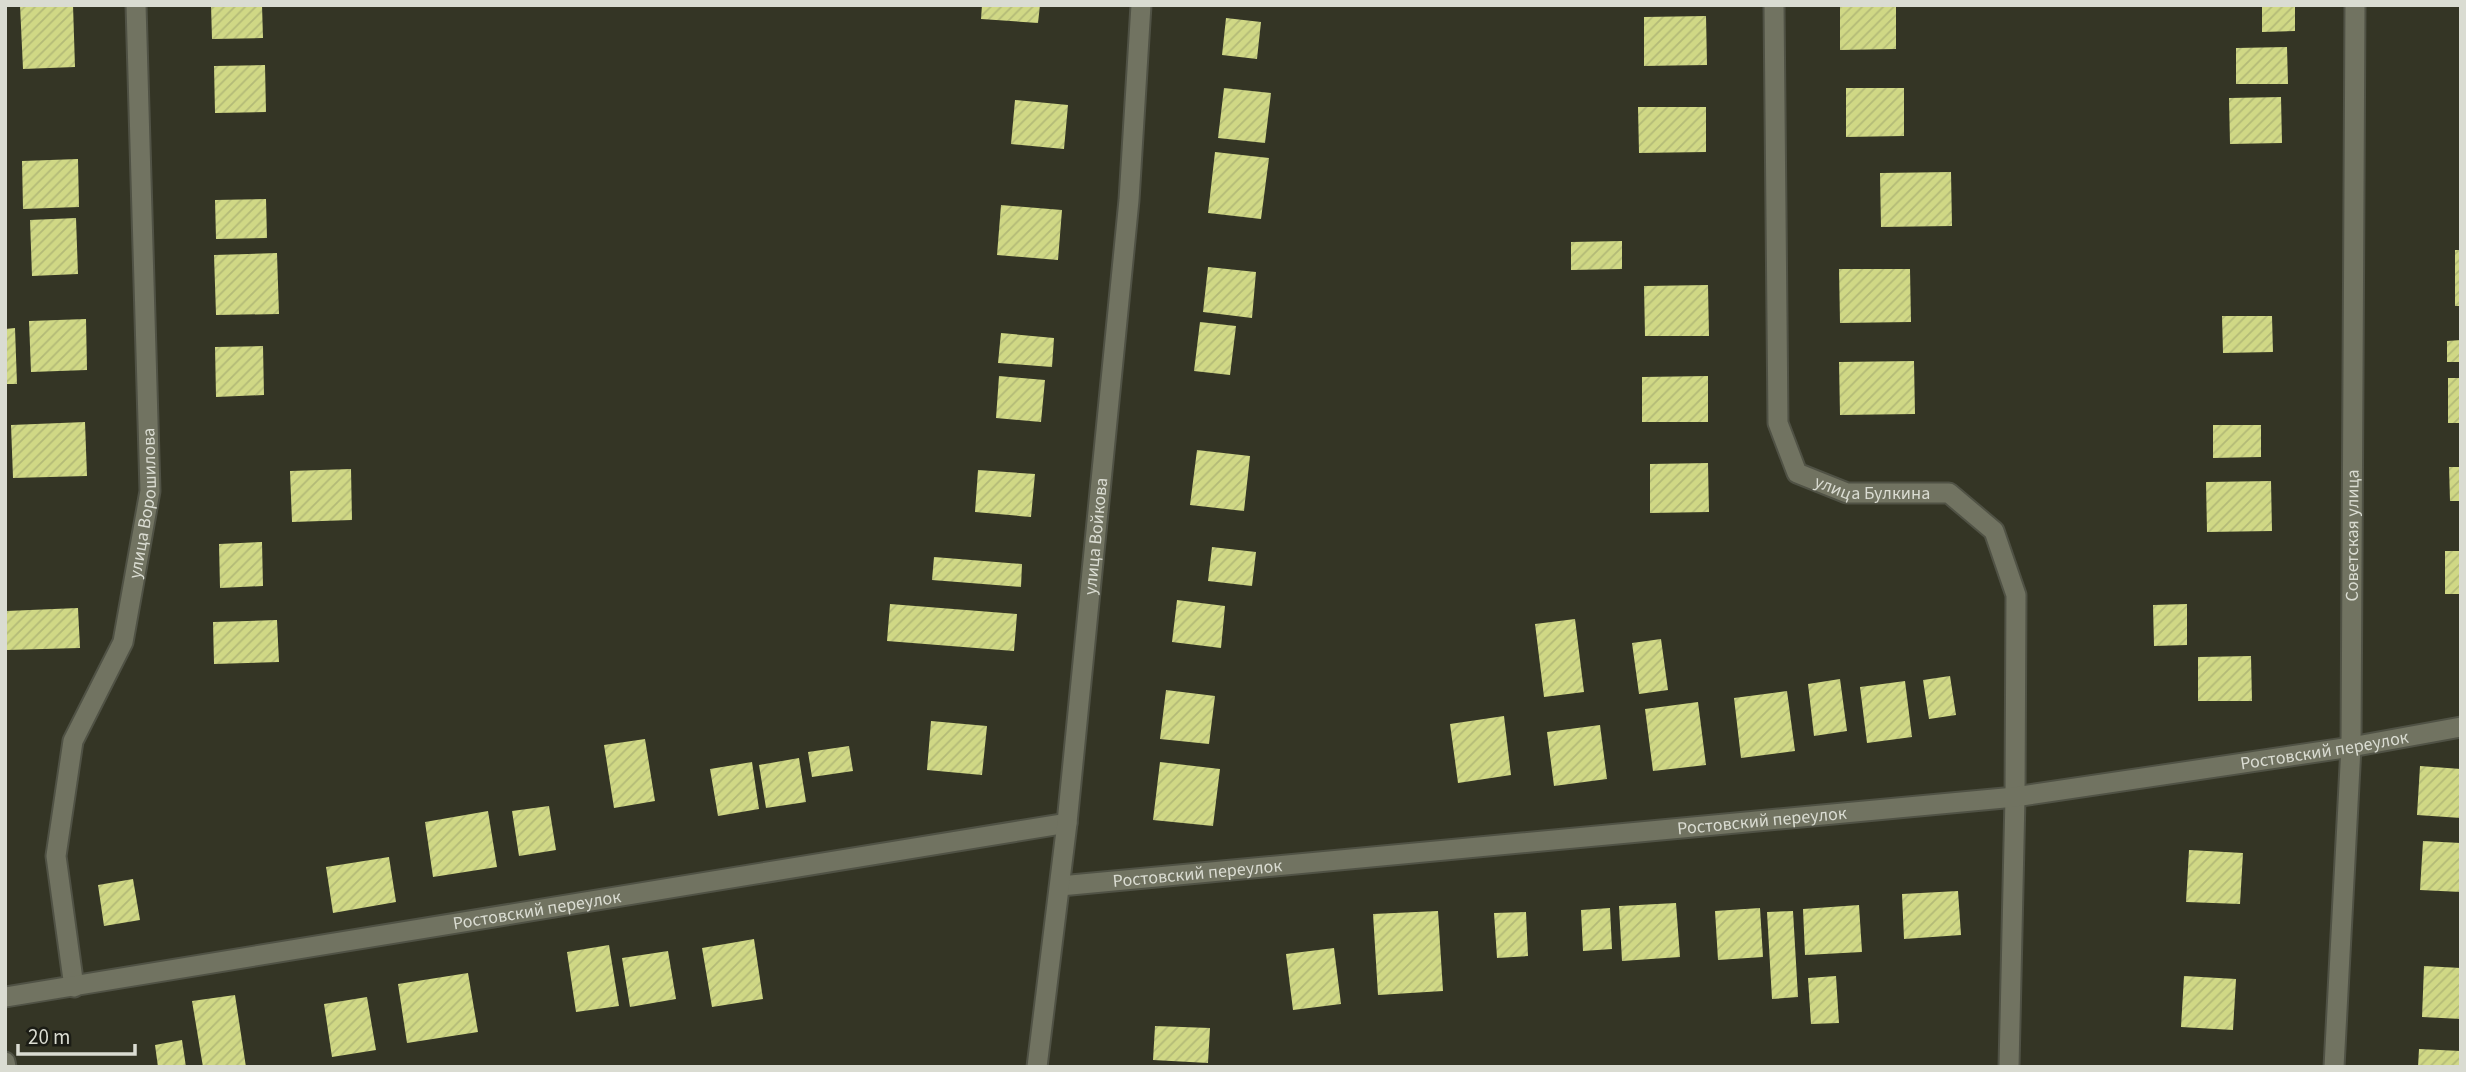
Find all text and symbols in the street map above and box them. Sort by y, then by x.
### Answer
street label: улица Ворошилова [123,427,163,581]
street label: улица Булкина [1811,469,1930,507]
street label: Советская улица [2340,469,2365,602]
street label: улица Войкова [1078,476,1114,596]
street label: Ростовский переулок [2239,725,2411,776]
street label: Ростовский переулок [1676,801,1848,841]
street label: Ростовский переулок [1112,853,1283,894]
street label: Ростовский переулок [451,884,623,936]
scale bar [18,1012,135,1056]
text: 20 m [28,1022,70,1052]

